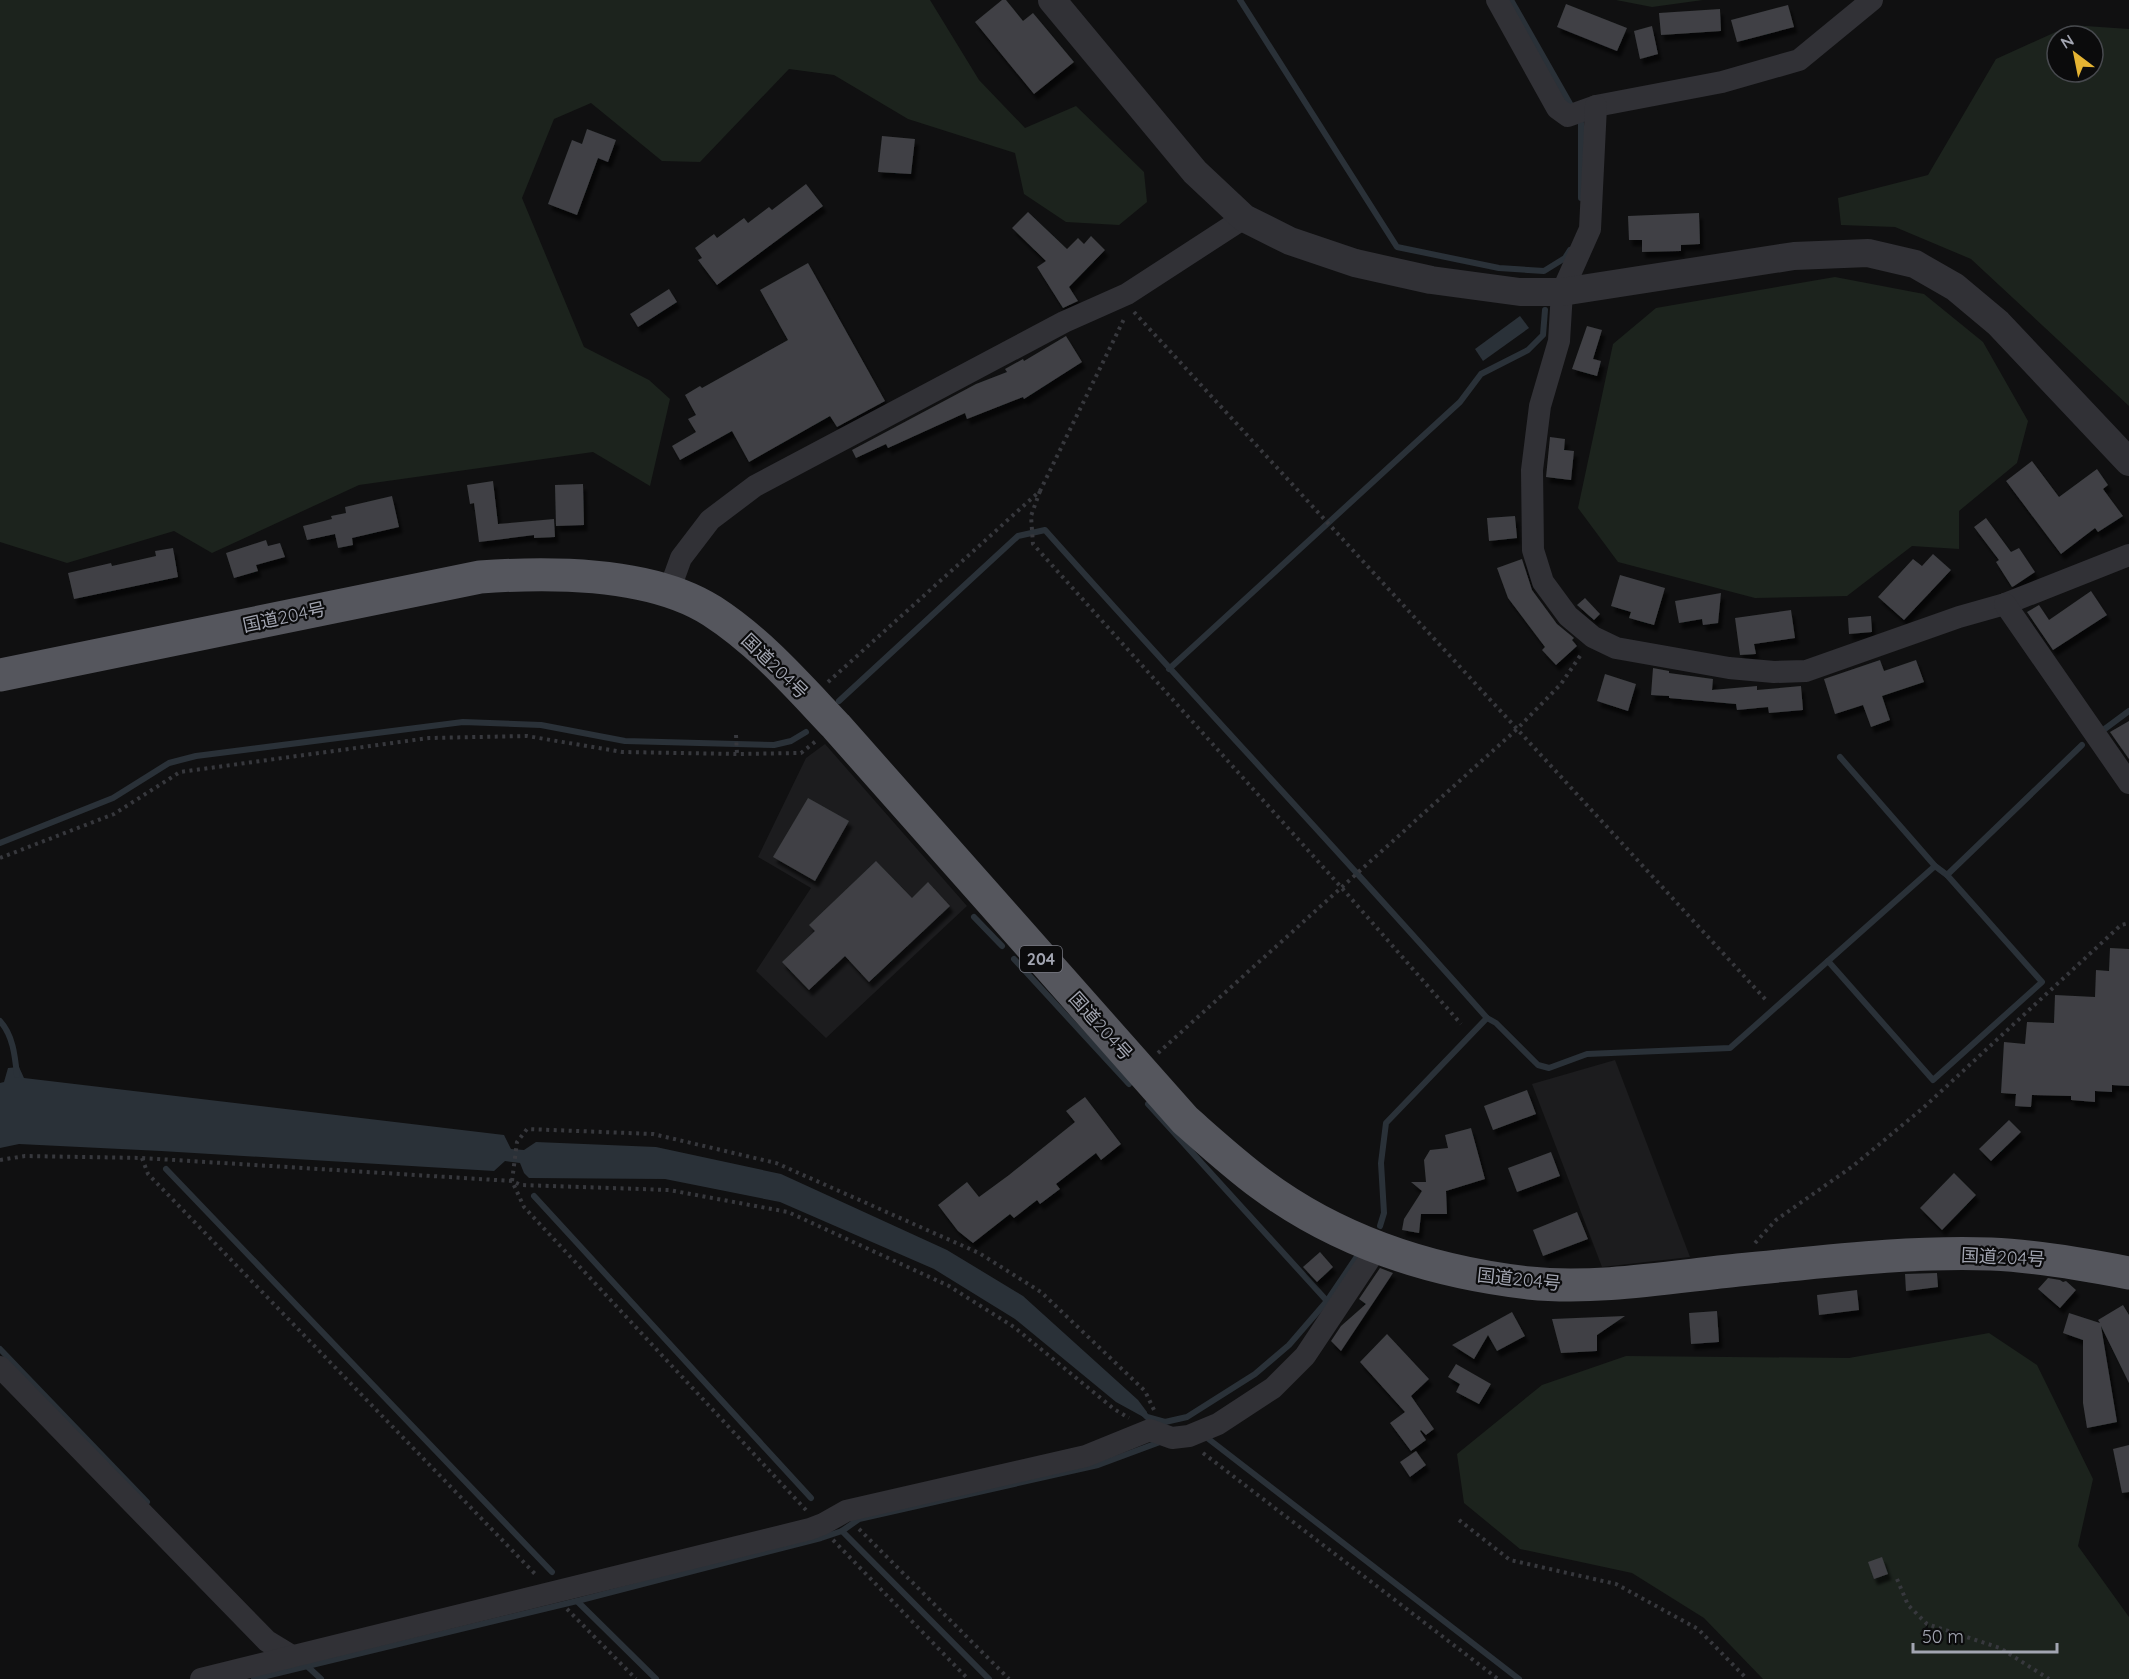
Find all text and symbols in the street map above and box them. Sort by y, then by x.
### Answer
north arrow [2045,24,2105,84]
text: N [2057,30,2077,53]
street label: 国道204号 [240,597,328,637]
street label: 国道204号 [737,628,813,704]
road number: 204 [1020,946,1062,972]
street label: 国道204号 [1064,987,1138,1065]
street label: 国道204号 [1960,1243,2046,1271]
street label: 国道204号 [1476,1263,1562,1295]
scale bar [1913,1616,2057,1654]
text: 50 m [1922,1625,1964,1648]

